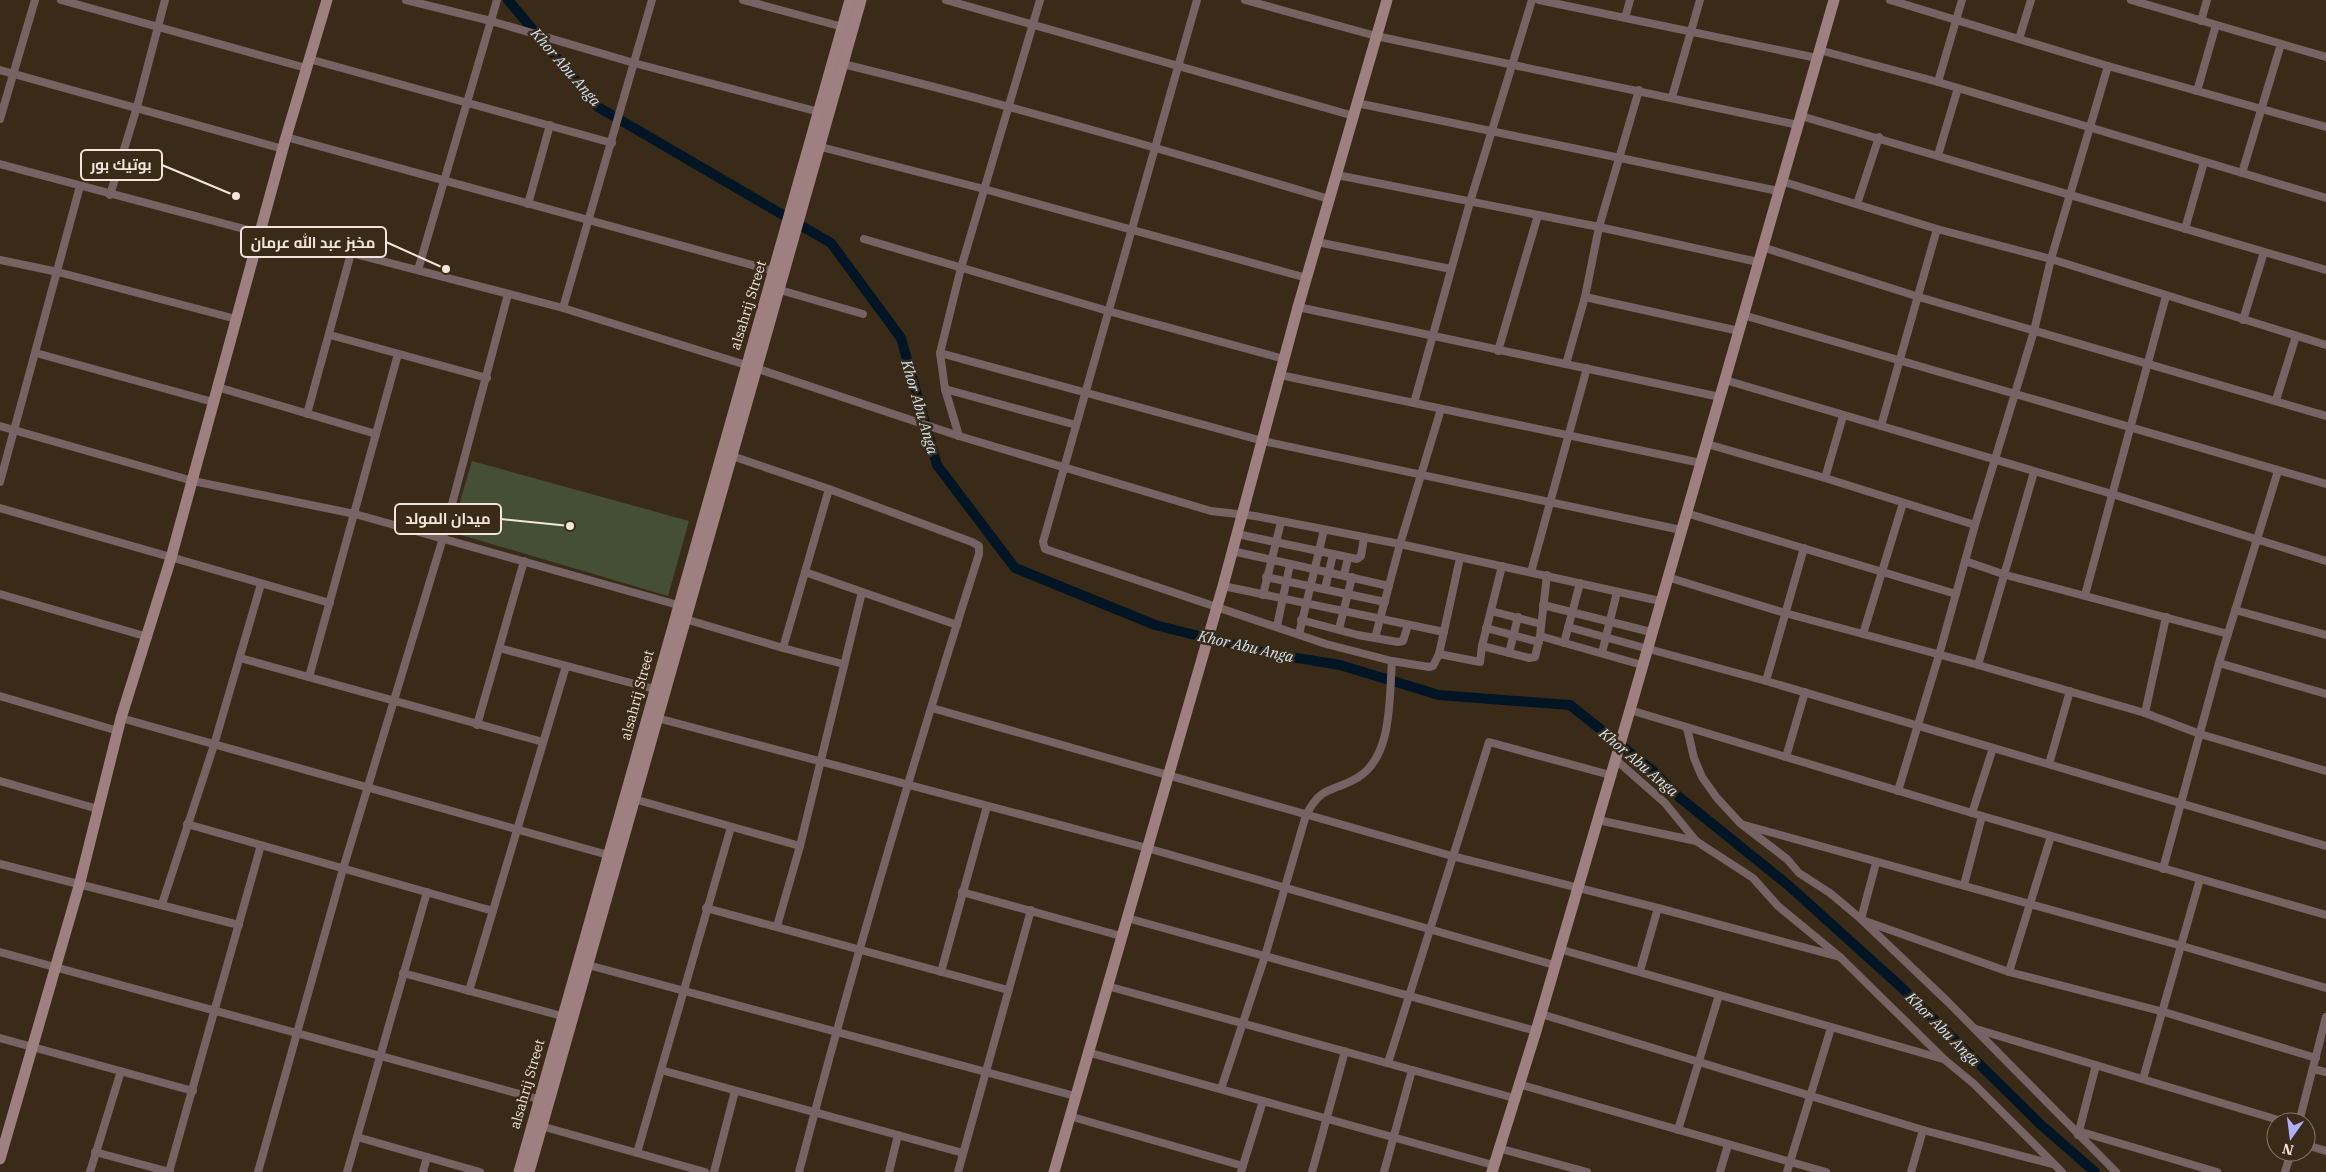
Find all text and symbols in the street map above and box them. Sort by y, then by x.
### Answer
water label: Khor Abu Anga [526,23,606,111]
callout: بوتيك بور [81,150,162,180]
text: بوتيك بور [89,155,152,174]
callout: مخبز عبد الله عرمان [241,227,386,257]
text: مخبز عبد الله عرمان [251,232,375,252]
street label: alsahrij Street [726,258,770,352]
water label: Khor Abu Anga [897,357,943,457]
callout: ميدان المولد [395,504,501,534]
text: ميدان المولد [405,509,491,528]
water label: Khor Abu Anga [1195,626,1296,666]
street label: alsahrij Street [616,648,658,742]
water label: Khor Abu Anga [1595,723,1683,801]
water label: Khor Abu Anga [1901,987,1985,1071]
street label: alsahrij Street [506,1037,548,1131]
north arrow [2266,1112,2316,1162]
text: N [2280,1140,2295,1160]

